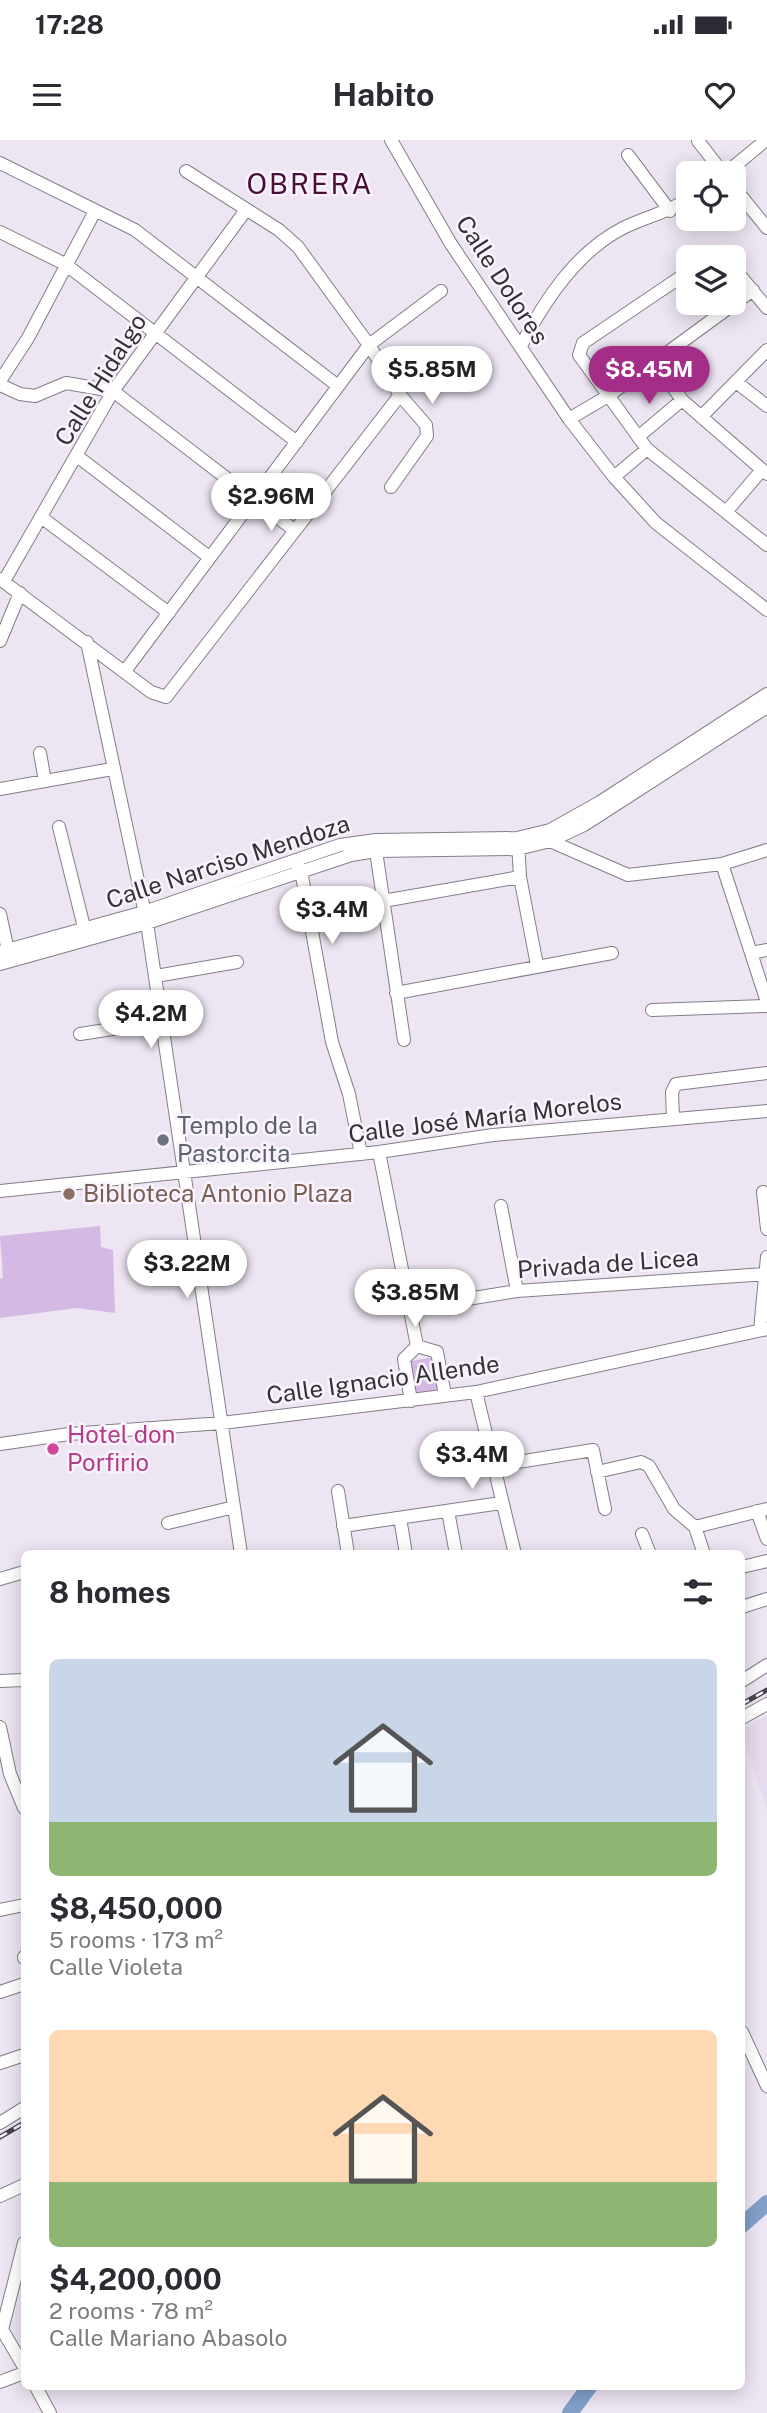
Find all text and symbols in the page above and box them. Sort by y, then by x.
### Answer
text: 17:28 [35,9,104,40]
icon: menu [28,76,66,114]
text: Habito [333,76,434,113]
icon: heart [701,76,739,114]
map controls [676,161,746,315]
button: locate [676,161,746,231]
district label: OBRERA [247,167,373,200]
street label: Calle Dolores [451,210,555,349]
button: layers [676,245,746,315]
street label: Calle Hidalgo [49,308,152,451]
pin: $5.85M [375,346,489,406]
pin: $8.45M [592,346,706,406]
text: $5.85M [387,355,477,382]
text: $8.45M [605,355,693,382]
pin: $2.96M [214,474,328,533]
text: $2.96M [227,482,315,509]
street label: Calle Narciso Mendoza [102,808,353,914]
pin: $3.4M [283,886,381,946]
text: $3.4M [295,895,369,922]
pin: $4.2M [102,990,200,1050]
text: $4.2M [114,999,188,1026]
street label: Calle José María Morelos [347,1086,623,1148]
place label: Templo de la Pastorcita [177,1111,318,1167]
marker: Templo de la Pastorcita [155,1132,171,1148]
place label: Biblioteca Antonio Plaza [83,1179,353,1207]
marker: Biblioteca Antonio Plaza [61,1186,77,1202]
pin: $3.22M [130,1240,244,1300]
street label: Privada de Licea [516,1243,700,1283]
text: $3.22M [143,1249,231,1276]
pin: $3.85M [358,1270,472,1329]
text: $3.85M [370,1278,460,1305]
street label: Calle Ignacio Allende [264,1349,501,1409]
place label: Hotel don Porfirio [67,1420,175,1476]
pin: $3.4M [423,1432,521,1491]
text: $3.4M [435,1440,509,1467]
marker: Hotel don Porfirio [45,1441,61,1457]
icon: filters [679,1573,717,1611]
text: 8 homes [49,1574,171,1610]
icon: home [320,1705,446,1831]
text: $8,450,000 [49,1890,223,1926]
text: 5 rooms · 173 m² [49,1926,223,1953]
text: Calle Violeta [49,1953,183,1980]
icon: home [320,2076,446,2202]
text: $4,200,000 [49,2261,222,2297]
text: 2 rooms · 78 m² [49,2297,213,2324]
text: Calle Mariano Abasolo [49,2324,288,2351]

